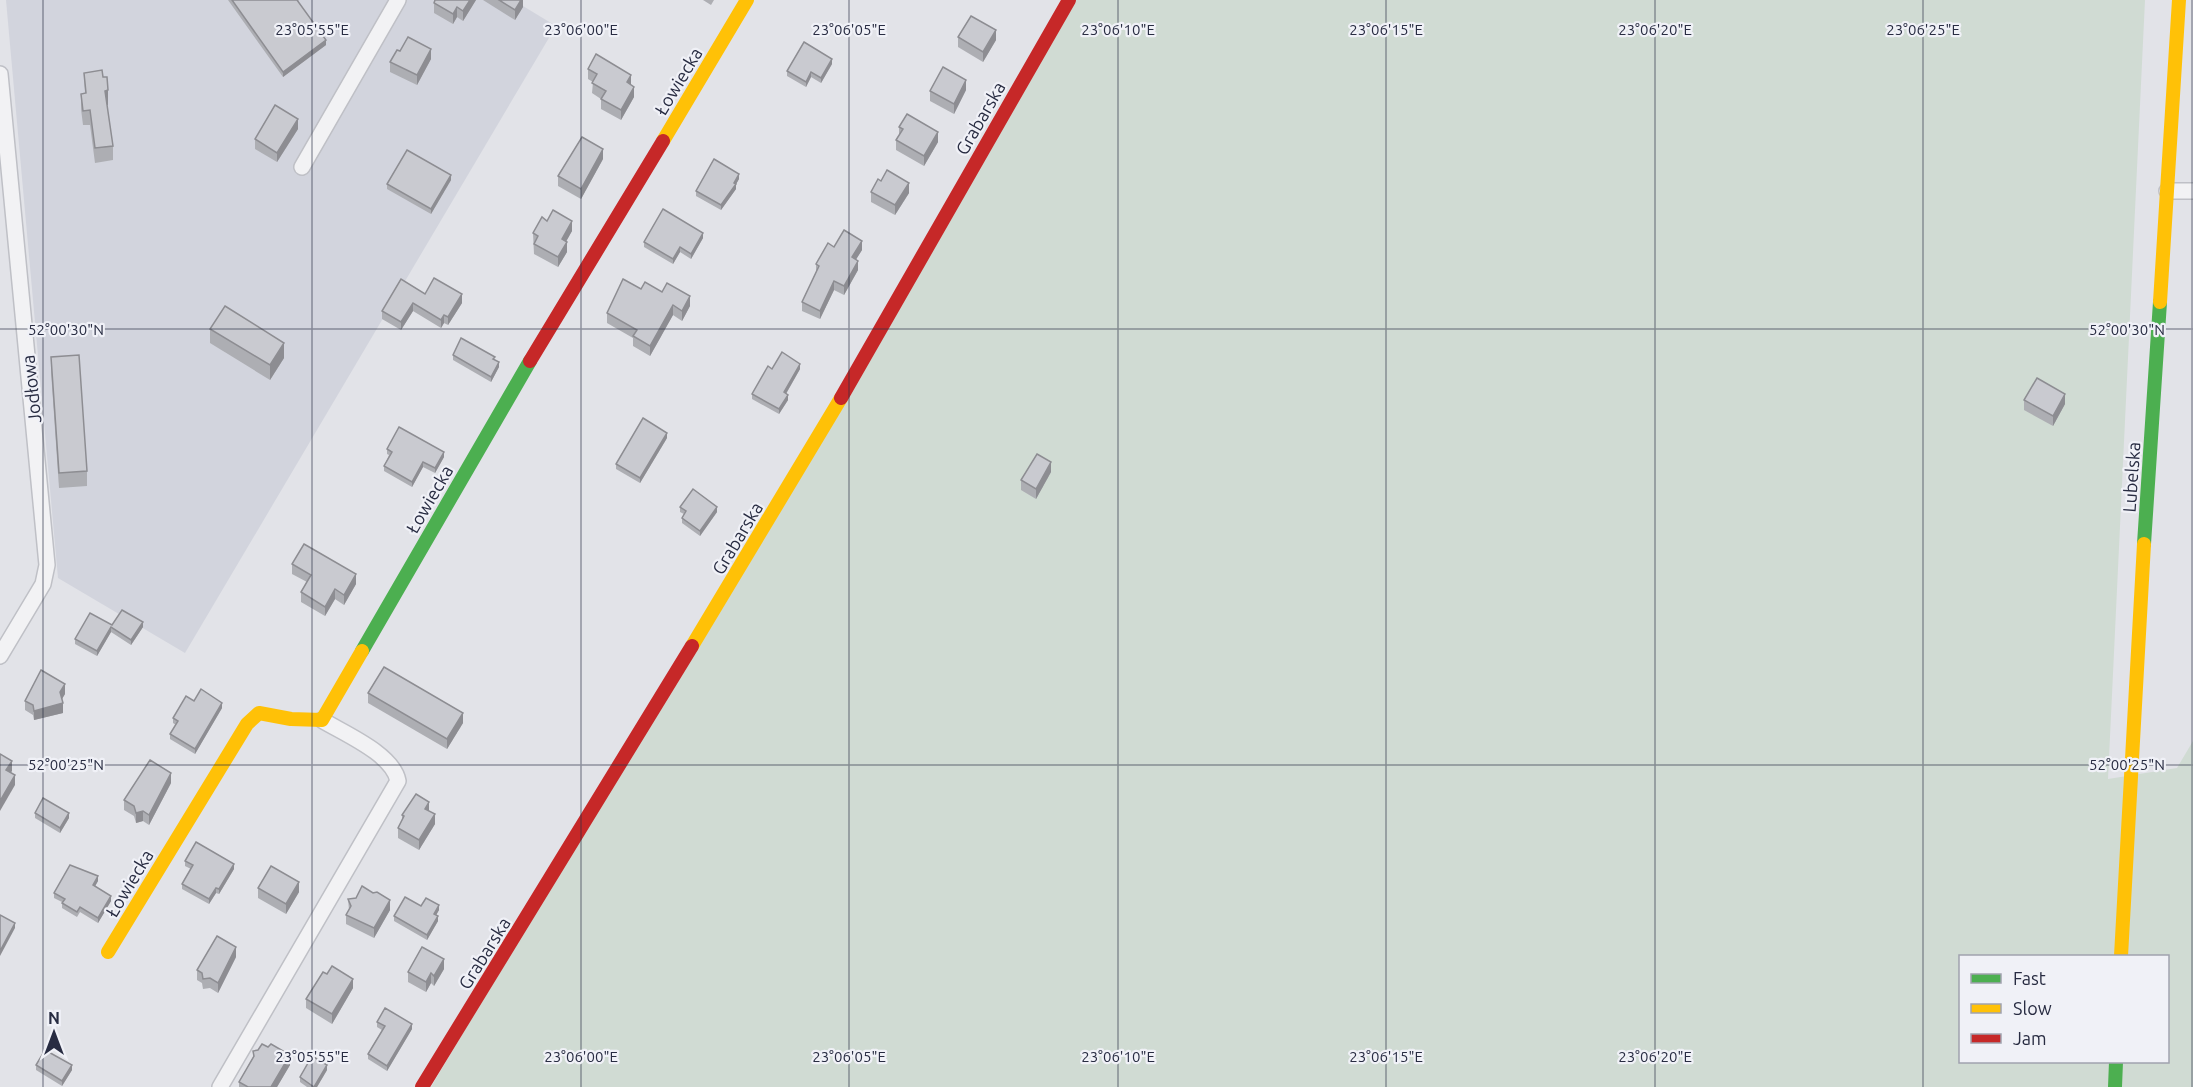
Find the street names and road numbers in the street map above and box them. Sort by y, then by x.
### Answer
street label: Łowiecka [650,44,706,118]
street label: Grabarska [951,78,1009,158]
street label: Jodłowa [17,354,45,424]
street label: Lubelska [2119,441,2143,513]
street label: Łowiecka [402,462,456,536]
street label: Grabarska [708,498,766,578]
street label: Łowiecka [101,846,157,920]
street label: Grabarska [454,913,514,993]

